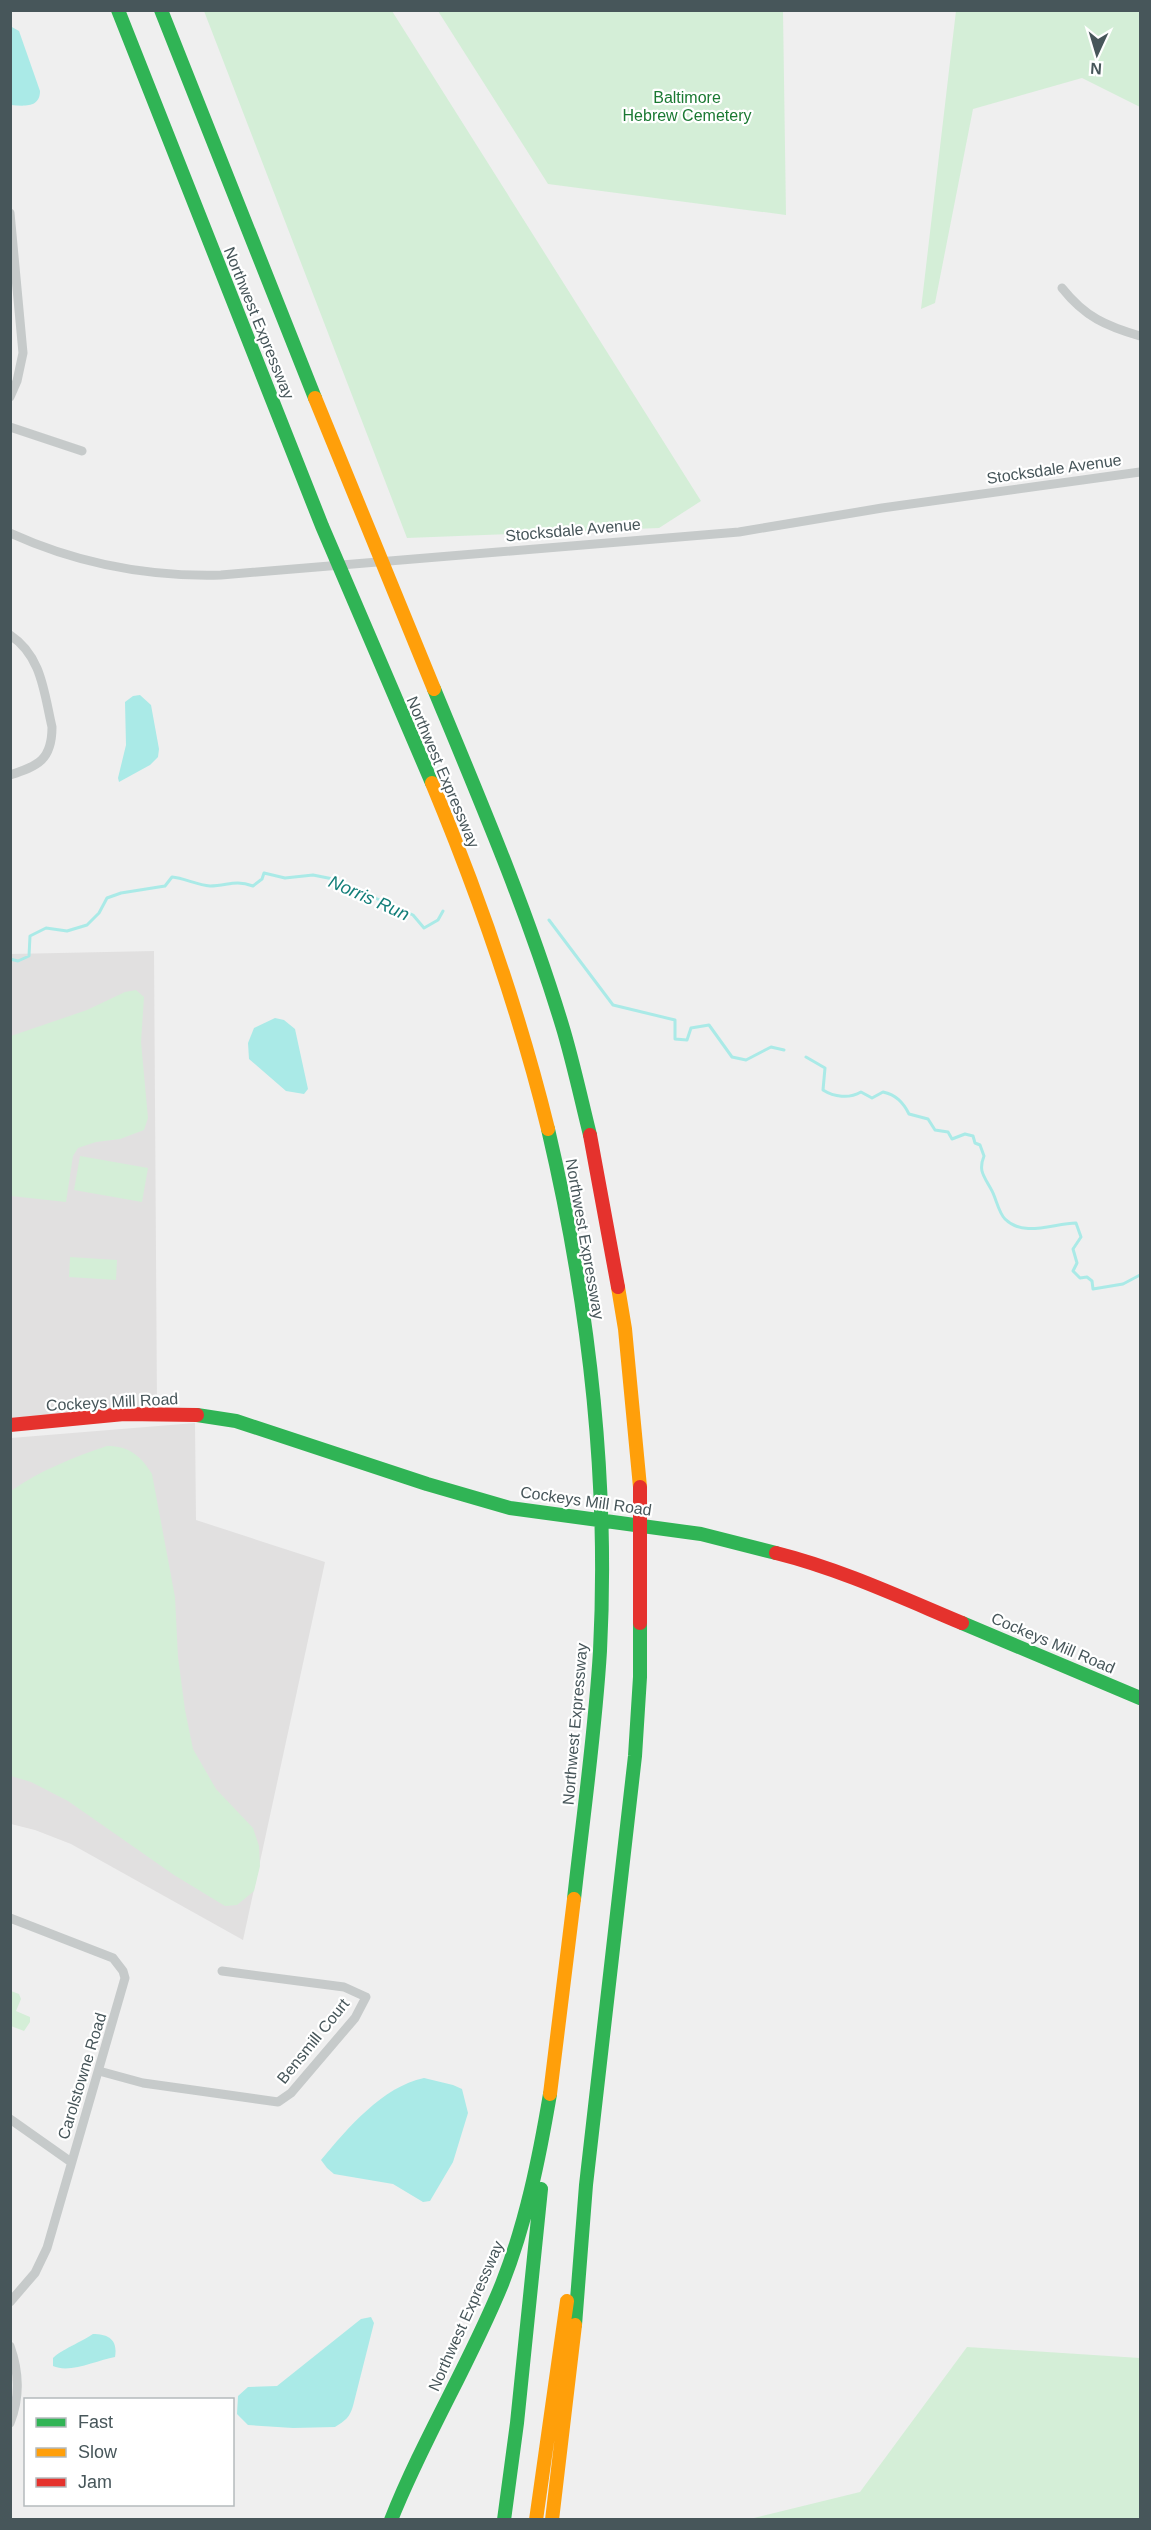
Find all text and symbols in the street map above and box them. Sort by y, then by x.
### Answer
north arrow [1067,24,1127,84]
text: N [1090,60,1102,77]
park label: Baltimore Hebrew Cemetery [623,89,751,124]
street label: Northwest Expressway [221,244,297,402]
street label: Stocksdale Avenue [986,451,1123,487]
street label: Stocksdale Avenue [505,516,641,544]
street label: Northwest Expressway [403,694,483,850]
water label: Norris Run [326,871,412,925]
street label: Northwest Expressway [563,1157,607,1321]
street label: Cockeys Mill Road [45,1390,179,1414]
street label: Cockeys Mill Road [519,1483,653,1519]
street label: Cockeys Mill Road [989,1609,1117,1677]
street label: Northwest Expressway [559,1642,591,1806]
street label: Bensmill Court [274,1995,353,2087]
street label: Carolstowne Road [55,2011,109,2141]
street label: Northwest Expressway [425,2238,507,2394]
legend [24,2398,234,2506]
text: Fast [78,2412,113,2432]
text: Slow [78,2442,118,2462]
text: Jam [78,2472,112,2492]

